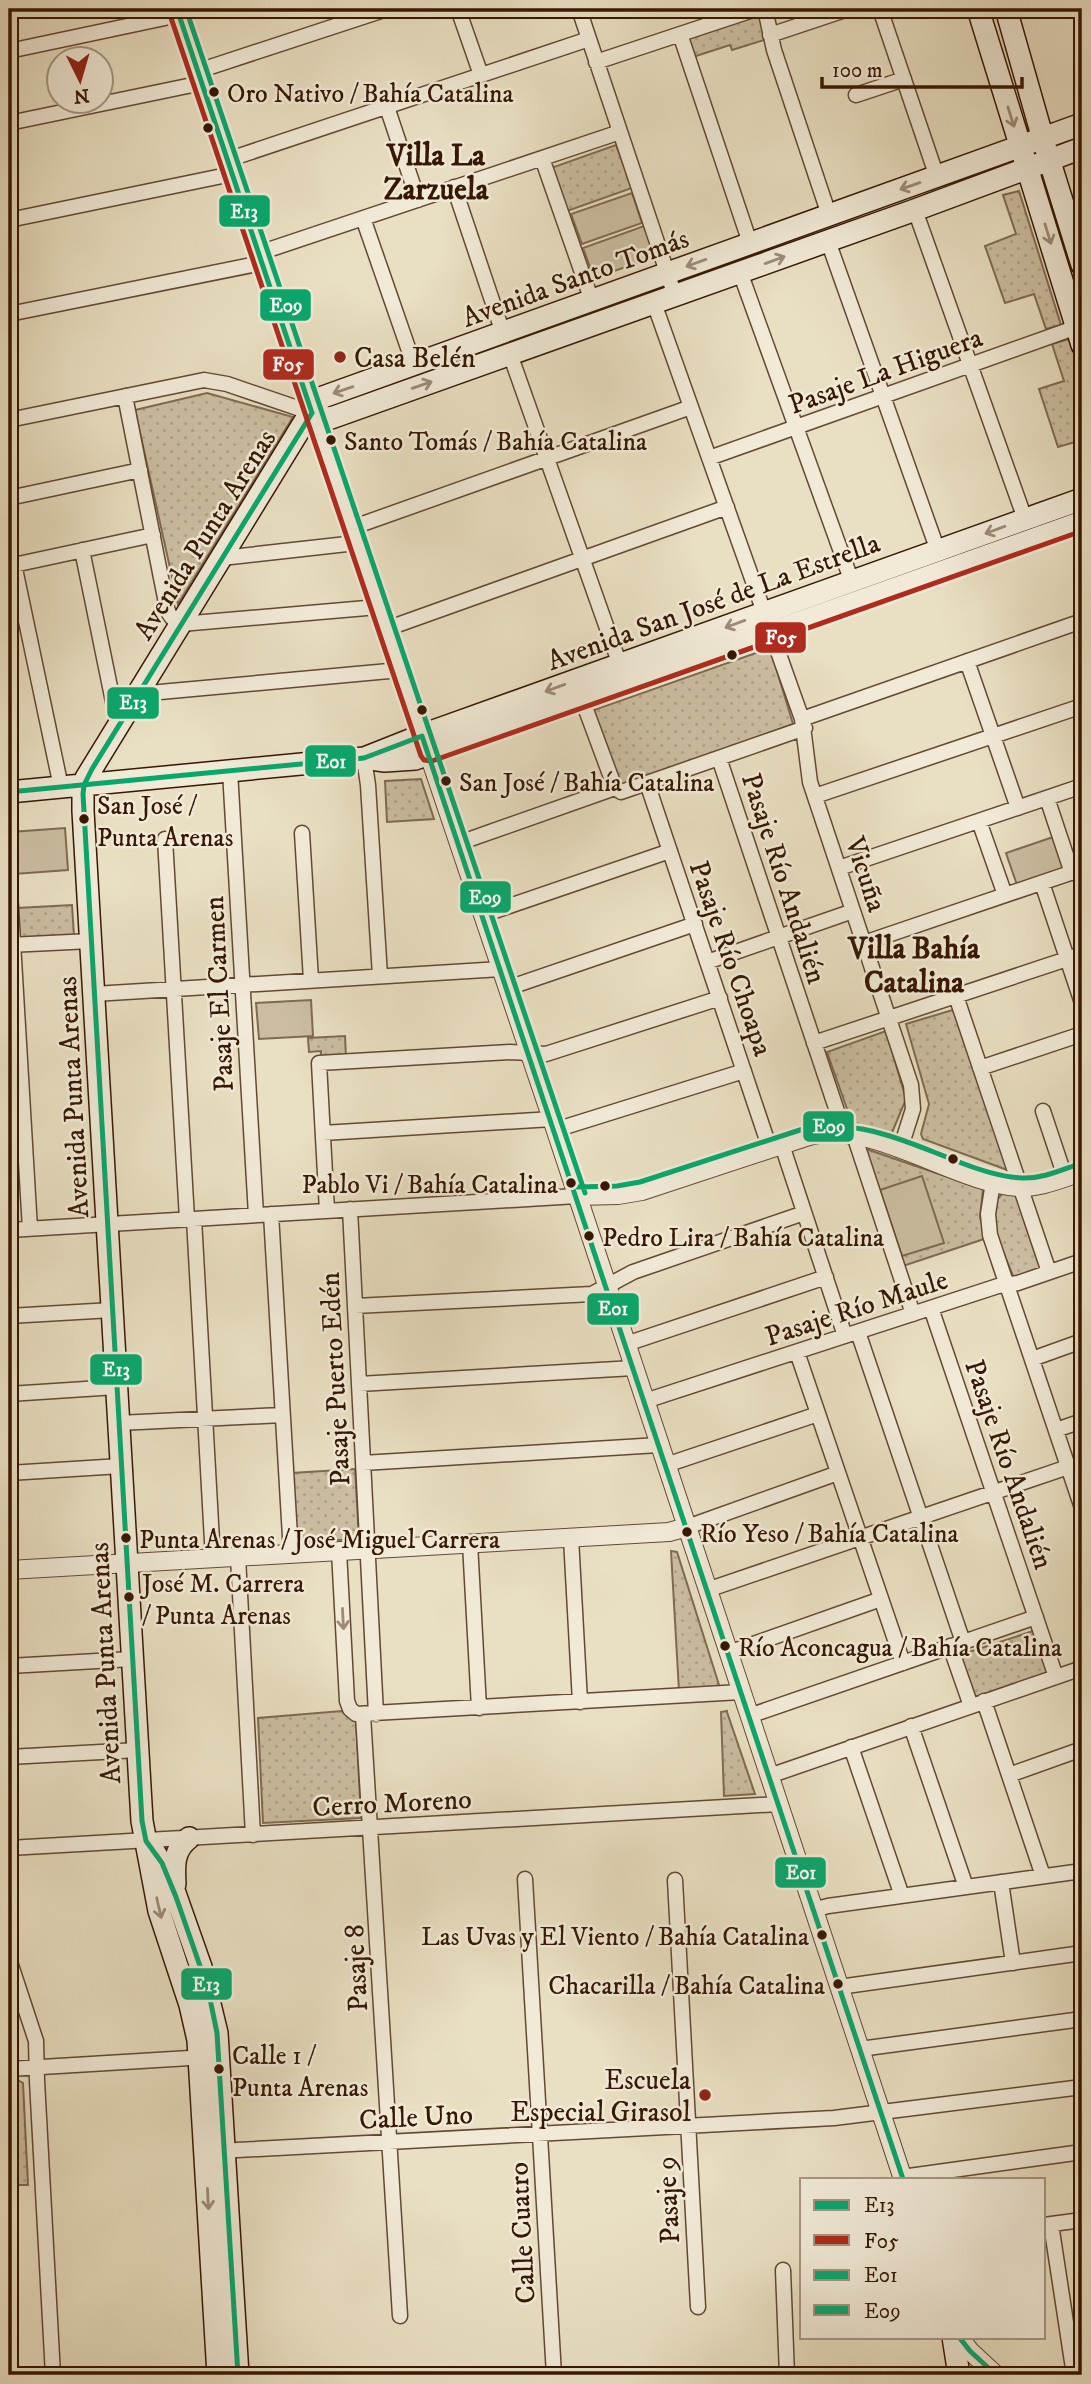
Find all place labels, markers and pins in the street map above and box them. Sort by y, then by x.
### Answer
place label: Oro Nativo / Bahía Catalina [227,78,514,111]
marker: Oro Nativo / Bahía Catalina [207,85,221,99]
unlabelled marker [201,121,215,135]
place label: Casa Belén [354,341,476,376]
marker: Casa Belén [332,349,348,365]
place label: Santo Tomás / Bahía Catalina [344,426,647,459]
marker: Santo Tomás / Bahía Catalina [324,433,338,447]
unlabelled marker [725,648,739,662]
unlabelled marker [415,703,429,717]
place label: San José / Bahía Catalina [459,767,714,800]
marker: San José / Bahía Catalina [439,774,453,788]
place label: San José / Punta Arenas [97,790,233,855]
marker: San José / Punta Arenas [77,812,91,826]
unlabelled marker [946,1152,960,1166]
place label: Pablo Vi / Bahía Catalina [301,1169,558,1202]
marker: Pablo Vi / Bahía Catalina [564,1176,578,1190]
unlabelled marker [598,1179,612,1193]
place label: Pedro Lira / Bahía Catalina [602,1222,884,1255]
marker: Pedro Lira / Bahía Catalina [582,1229,596,1243]
place label: Río Yeso / Bahía Catalina [700,1518,959,1551]
place label: Punta Arenas / José Miguel Carrera [139,1524,500,1557]
marker: Río Yeso / Bahía Catalina [680,1525,694,1539]
marker: Punta Arenas / José Miguel Carrera [119,1531,133,1545]
place label: José M. Carrera / Punta Arenas [140,1568,304,1633]
marker: José M. Carrera / Punta Arenas [122,1590,136,1604]
place label: Río Aconcagua / Bahía Catalina [738,1632,1062,1665]
marker: Río Aconcagua / Bahía Catalina [718,1639,732,1653]
place label: Las Uvas y El Viento / Bahía Catalina [421,1921,809,1954]
marker: Las Uvas y El Viento / Bahía Catalina [815,1928,829,1942]
place label: Chacarilla / Bahía Catalina [548,1970,825,2003]
marker: Chacarilla / Bahía Catalina [831,1977,845,1991]
place label: Calle 1 / Punta Arenas [232,2040,368,2105]
marker: Calle 1 / Punta Arenas [212,2062,226,2076]
place label: Escuela Especial Girasol [510,2063,692,2130]
marker: Escuela Especial Girasol [697,2087,713,2103]

